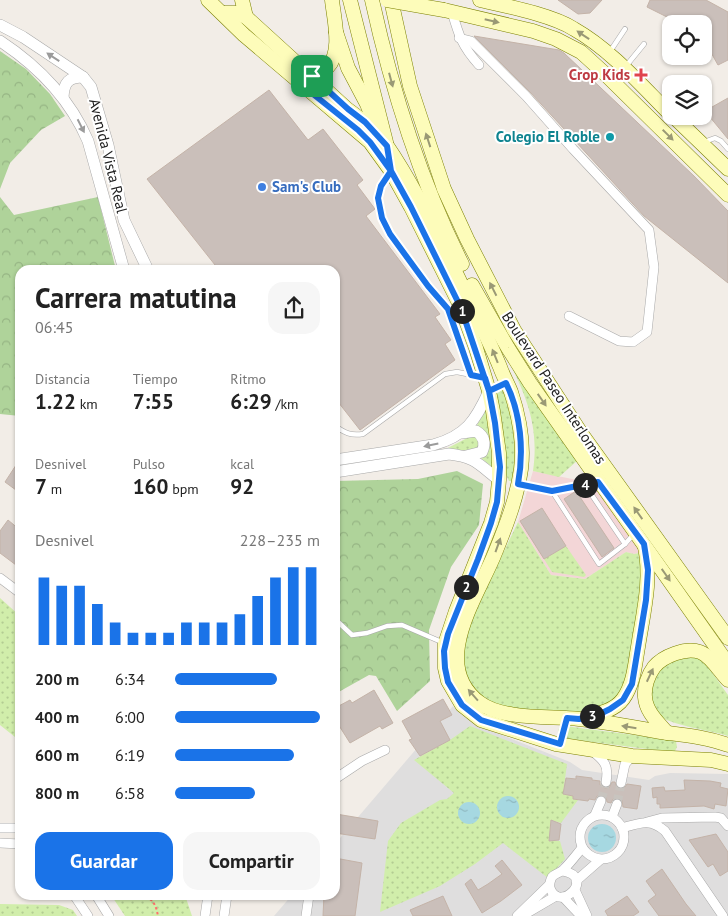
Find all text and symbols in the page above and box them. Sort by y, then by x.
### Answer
map controls [662,15,712,125]
button: locate [662,15,712,65]
one-way arrow [484,17,499,25]
one-way arrow [577,30,590,40]
one-way arrow [46,52,60,62]
pin [291,55,333,97]
icon: arrive [298,62,326,90]
place label: Crop Kids [569,65,630,84]
marker: Crop Kids [634,68,648,82]
one-way arrow [388,73,396,88]
button: layers [662,75,712,125]
street label: Avenida Vista Real [85,97,132,216]
one-way arrow [77,119,85,133]
place label: Colegio El Roble [496,127,600,146]
one-way arrow [661,129,673,141]
marker: Colegio El Roble [604,131,616,143]
one-way arrow [424,133,431,148]
place label: Sam's Club [272,177,341,196]
marker: Sam's Club [256,181,268,193]
text: Carrera matutina [35,279,237,316]
button: share [268,282,320,334]
one-way arrow [489,282,497,296]
pin: 1 [450,298,474,324]
text: 1 [459,302,466,320]
street label: Boulevard Paseo Interlomas [498,308,611,468]
text: 06:45 [35,317,73,337]
one-way arrow [491,348,499,363]
text: Distancia [35,370,90,388]
text: Tiempo [133,370,178,388]
text: Ritmo [230,370,266,388]
text: 1.22 [35,388,76,415]
text: 7:55 [133,388,174,415]
text: 6:29 [230,388,272,415]
one-way arrow [537,393,547,407]
text: km [76,395,98,413]
text: /km [272,395,298,413]
one-way arrow [424,441,439,449]
text: Desnivel [35,455,86,473]
text: Pulso [133,455,165,473]
text: kcal [230,455,254,473]
pin: 4 [572,472,598,498]
text: 7 [35,473,47,500]
text: 160 [133,473,168,500]
text: 92 [230,473,254,500]
text: 4 [582,476,589,494]
text: m [47,480,62,498]
text: bpm [168,480,199,498]
one-way arrow [633,506,643,520]
text: Desnivel [35,530,94,550]
text: 228–235 m [240,530,320,550]
one-way arrow [494,537,502,552]
one-way arrow [661,568,671,582]
pin: 2 [454,574,478,600]
text: 2 [463,578,470,596]
one-way arrow [647,668,655,682]
text: 200 m [35,669,79,689]
text: 6:34 [115,669,145,689]
one-way arrow [467,689,478,702]
pin: 3 [580,704,604,728]
text: 400 m [35,707,79,727]
text: 6:00 [115,707,145,727]
text: 3 [589,707,596,725]
one-way arrow [620,722,636,730]
text: 600 m [35,745,79,765]
text: 6:19 [115,745,145,765]
text: 800 m [35,783,79,803]
text: 6:58 [115,783,145,803]
button: Guardar [35,832,173,890]
button: Compartir [183,832,320,890]

